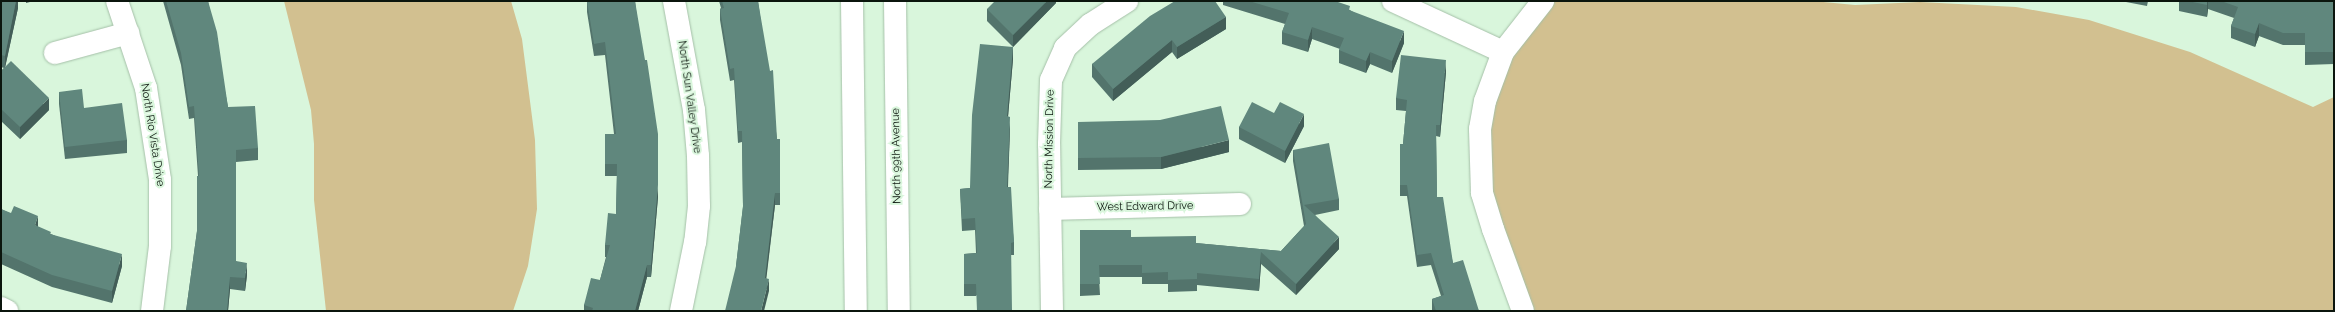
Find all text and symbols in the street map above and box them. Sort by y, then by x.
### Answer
street label: North Sun Valley Drive [675,39,703,155]
street label: North Rio Vista Drive [137,82,167,188]
street label: North Mission Drive [1043,89,1057,189]
street label: North 99th Avenue [890,108,904,204]
street label: West Edward Drive [1096,200,1194,214]

